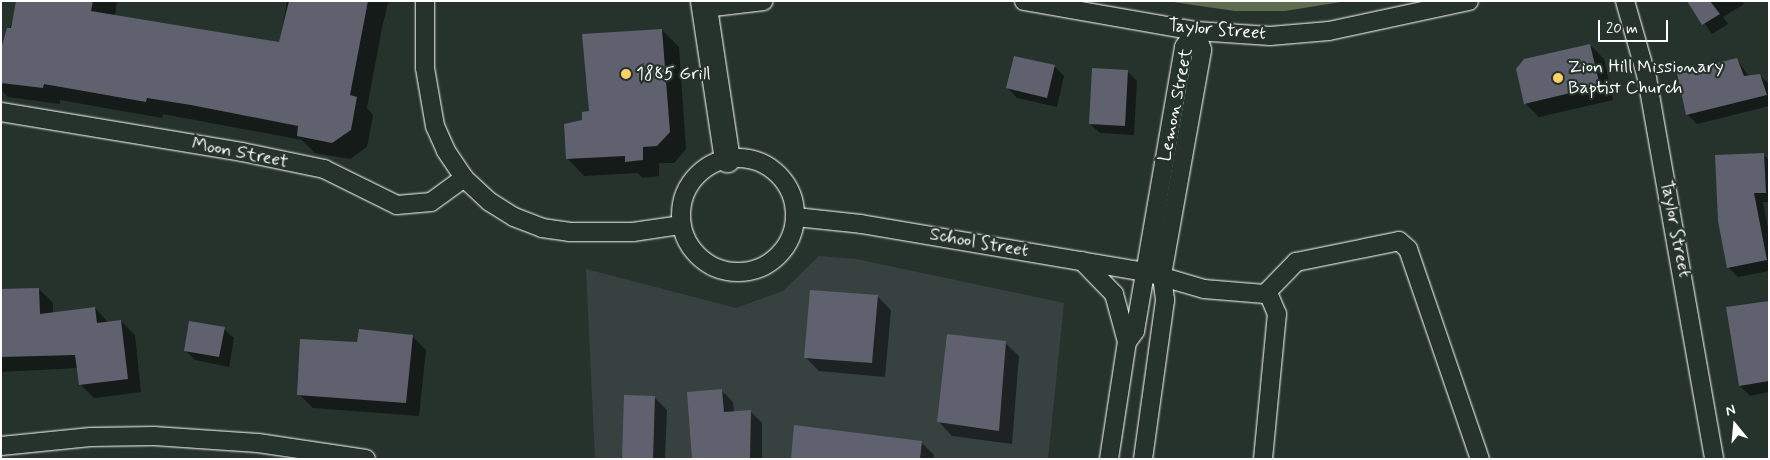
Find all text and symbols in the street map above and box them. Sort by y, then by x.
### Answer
scale bar [1600,10,1670,42]
street label: Taylor Street [1166,15,1268,45]
text: 20 m [1606,19,1638,39]
street label: Lemon Street [1154,47,1198,163]
place label: Zion Hill Missionary Baptist Church [1568,57,1717,100]
place label: 1885 Grill [636,63,711,85]
marker: 1885 Grill [620,68,632,80]
marker: Zion Hill Missionary Baptist Church [1552,72,1564,84]
street label: Moon Street [190,133,290,173]
street label: Taylor Street [1655,177,1695,281]
street label: School Street [926,223,1032,263]
north arrow [1710,400,1760,450]
text: N [1724,401,1738,421]

